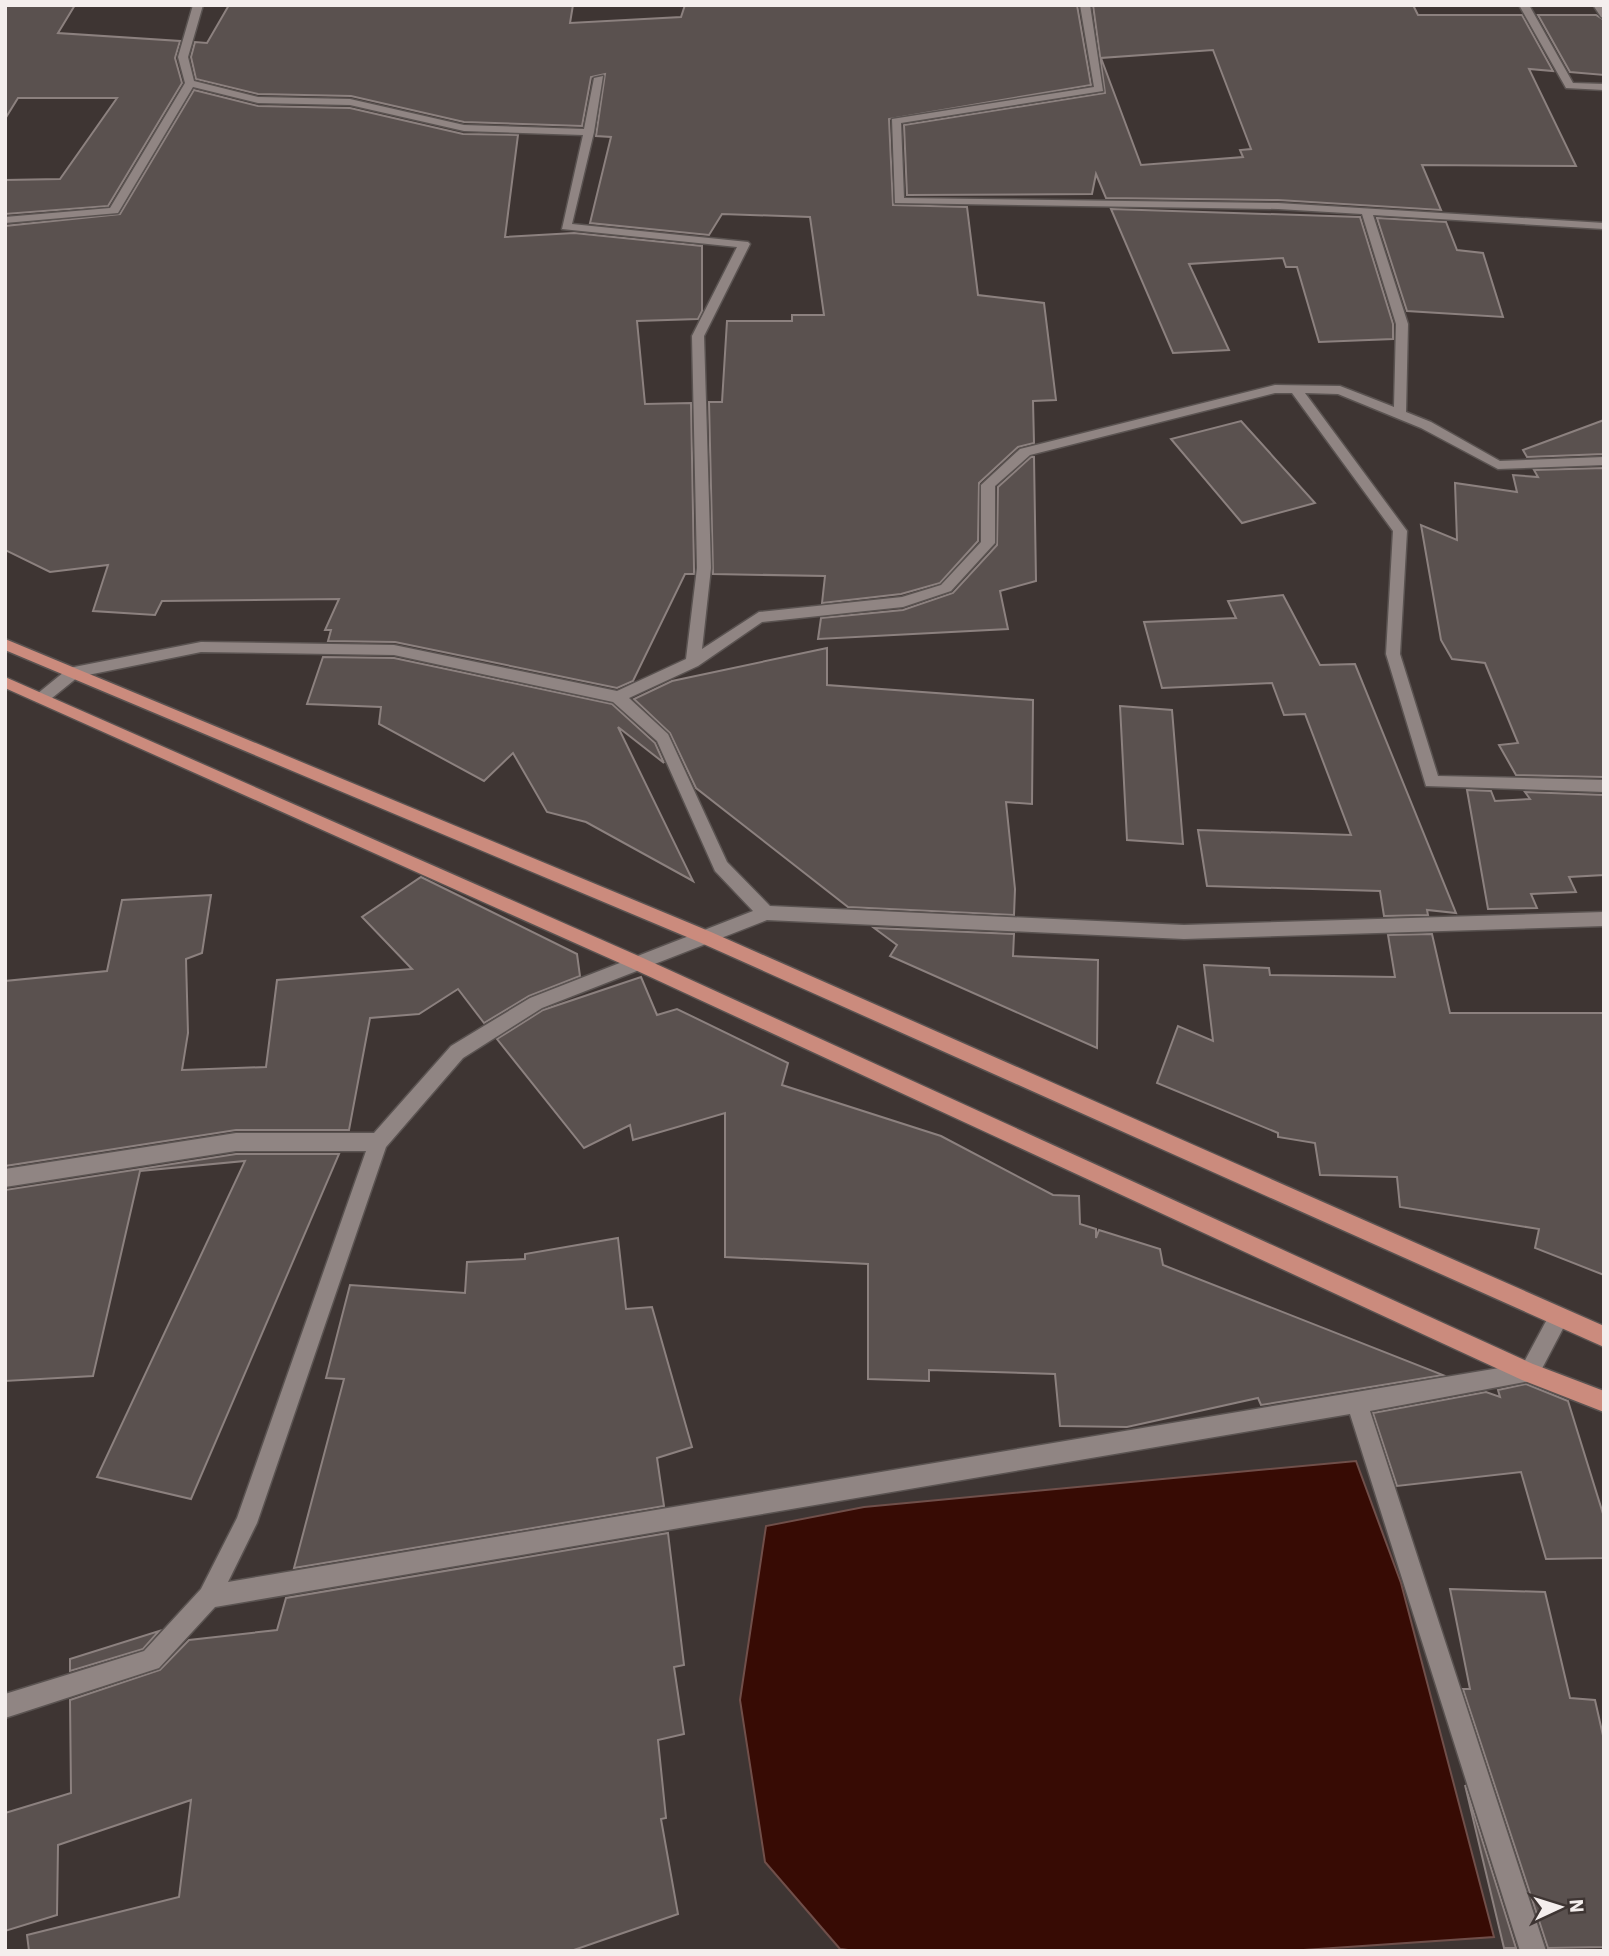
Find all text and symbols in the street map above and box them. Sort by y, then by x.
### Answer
north arrow [1525,1872,1595,1942]
text: N [1565,1898,1589,1914]

